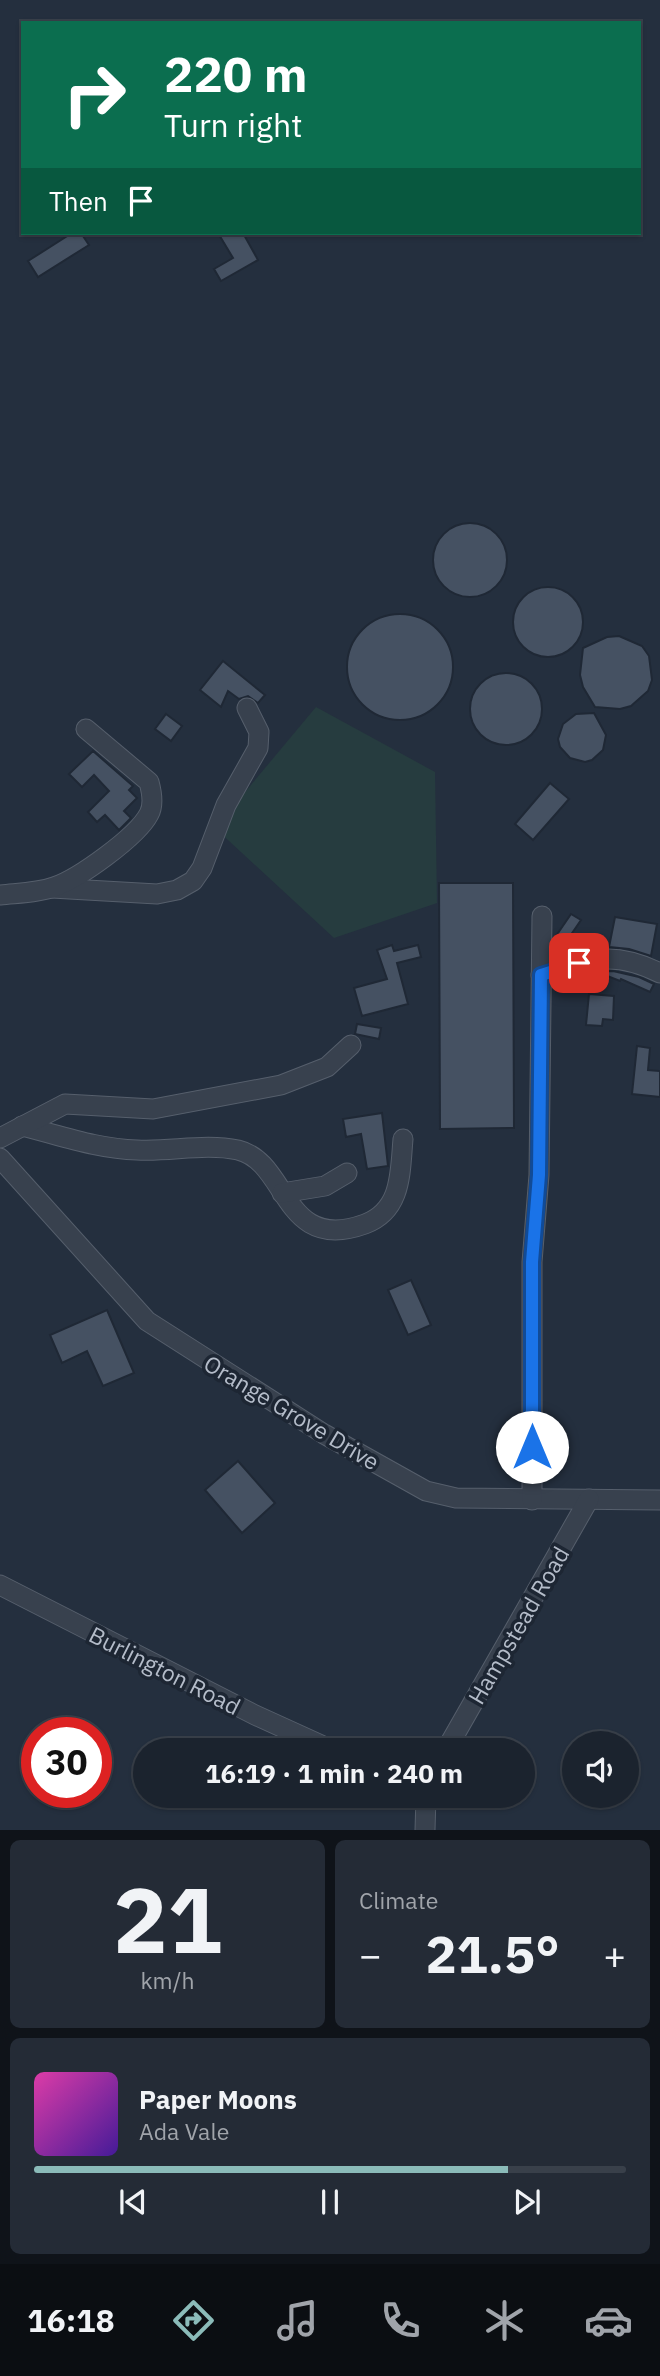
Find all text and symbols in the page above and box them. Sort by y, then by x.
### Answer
text: 220 m [164,42,308,105]
icon: right [49,49,140,140]
text: Turn right [164,104,302,146]
icon: arrive [122,182,160,220]
text: Then [49,184,108,218]
pin [549,933,609,993]
icon: arrive [560,944,598,982]
street label: Orange Grove Drive [199,1348,385,1476]
position arrow [495,1410,569,1484]
street label: Hampstead Road [461,1541,575,1709]
street label: Burlington Road [84,1619,246,1721]
speed limit sign: 30 [21,1717,112,1808]
map controls [562,1731,639,1808]
button: sound [562,1731,639,1808]
text: 16:19 · 1 min · 240 m [205,1756,463,1790]
text: 21 [113,1860,222,1978]
text: Climate [359,1885,438,1915]
text: 21.5° [425,1920,560,1987]
text: − [359,1930,382,1979]
text: + [603,1930,626,1979]
text: km/h [140,1965,195,1995]
text: Paper Moons [139,2082,297,2116]
text: Ada Vale [139,2116,229,2146]
icon: previous [114,2183,152,2221]
icon: pause [311,2183,349,2221]
icon: next [508,2183,546,2221]
icon: directions [169,2296,218,2345]
icon: music [273,2296,322,2345]
icon: phone [376,2296,425,2345]
icon: climate [480,2296,529,2345]
icon: car [584,2296,633,2345]
text: 16:18 [27,2299,115,2341]

